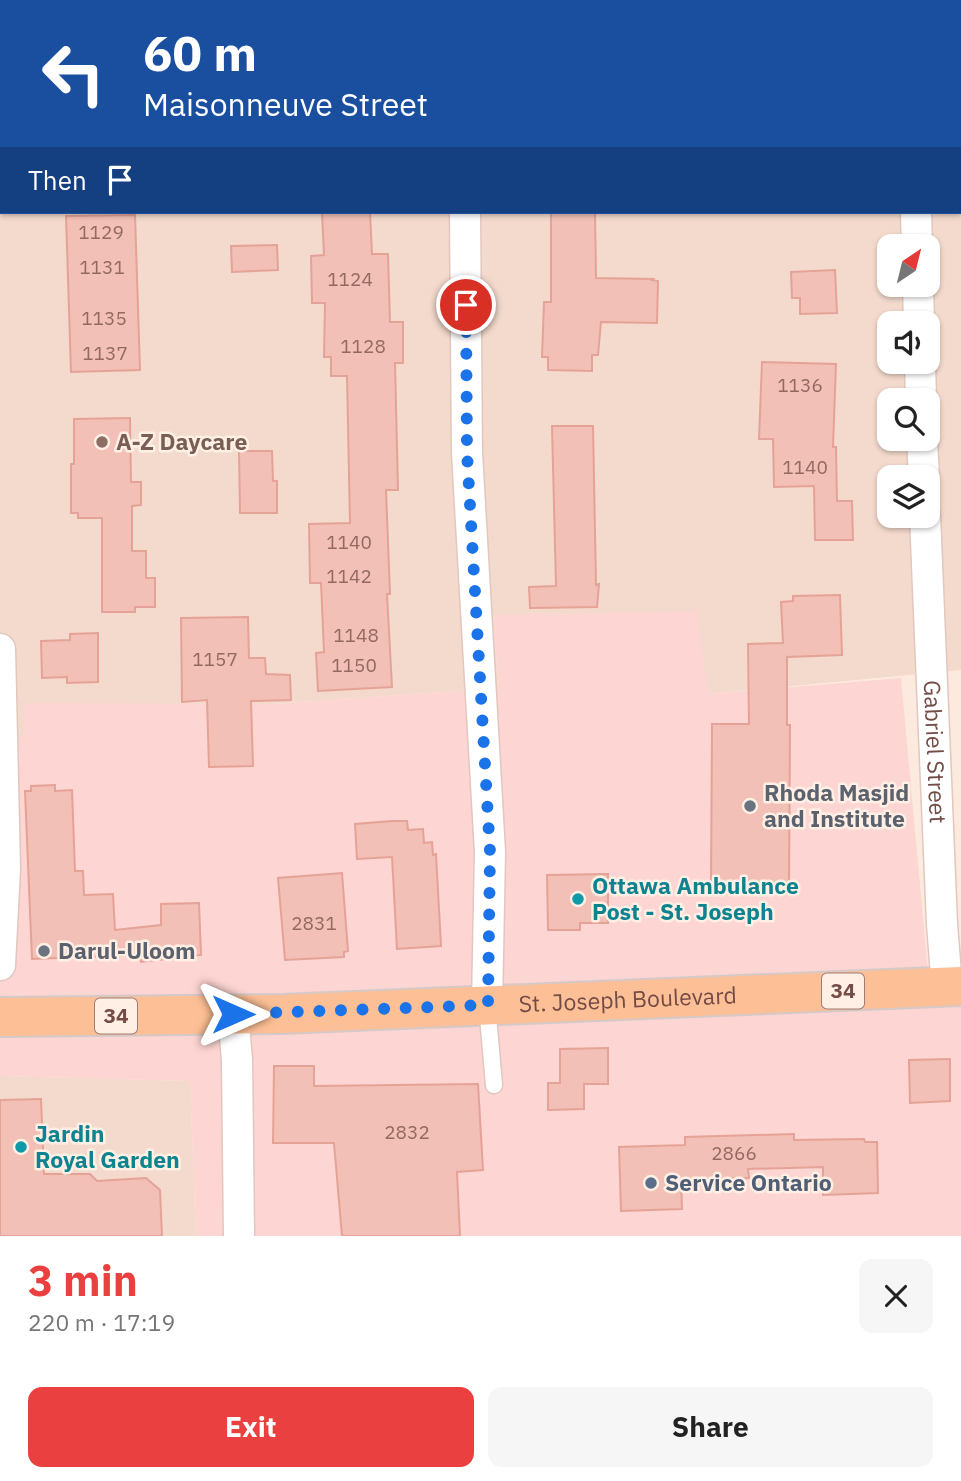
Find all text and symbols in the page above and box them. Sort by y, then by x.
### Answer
text: 60 m [143,21,257,84]
icon: left [28,28,119,119]
text: Maisonneuve Street [143,83,428,125]
icon: arrive [101,161,139,199]
text: Then [28,163,87,197]
house number: 1129 [78,220,124,244]
north arrow [877,234,940,298]
map controls [877,234,940,528]
house number: 1131 [79,255,125,279]
house number: 1124 [327,267,373,291]
pin [436,275,496,335]
icon: arrive [447,286,485,324]
house number: 1135 [81,306,127,330]
button: sound [877,311,940,374]
house number: 1128 [340,334,386,358]
house number: 1137 [82,341,128,365]
house number: 1136 [777,373,823,397]
button: search [877,388,940,451]
place label: A-Z Daycare [116,426,248,456]
marker: A-Z Daycare [94,434,110,450]
house number: 1140 [782,455,828,479]
button: layers [877,465,940,528]
house number: 1140 [326,530,372,554]
house number: 1142 [326,564,372,588]
house number: 1148 [333,623,379,647]
house number: 1157 [192,647,238,671]
house number: 1150 [331,653,377,677]
street label: Gabriel Street [918,680,954,824]
place label: Rhoda Masjid and Institute [764,777,909,833]
marker: Rhoda Masjid and Institute [742,798,758,814]
place label: Ottawa Ambulance Post - St. Joseph [592,870,799,926]
marker: Ottawa Ambulance Post - St. Joseph [570,891,586,907]
house number: 2831 [291,911,337,935]
place label: Darul-Uloom [58,935,196,965]
marker: Darul-Uloom [36,943,52,959]
road number: 34 [822,974,864,1009]
position arrow [196,977,270,1051]
street label: St. Joseph Boulevard [518,979,737,1018]
road number: 34 [95,998,137,1034]
place label: Jardin Royal Garden [35,1118,180,1174]
house number: 2832 [384,1120,430,1144]
marker: Jardin Royal Garden [13,1139,29,1155]
house number: 2866 [711,1141,757,1165]
place label: Service Ontario [665,1167,832,1197]
marker: Service Ontario [643,1175,659,1191]
text: 3 min [28,1253,138,1308]
button: close [859,1259,933,1333]
text: 220 m · 17:19 [28,1307,175,1337]
button: Exit [28,1387,474,1467]
button: Share [488,1387,933,1467]

